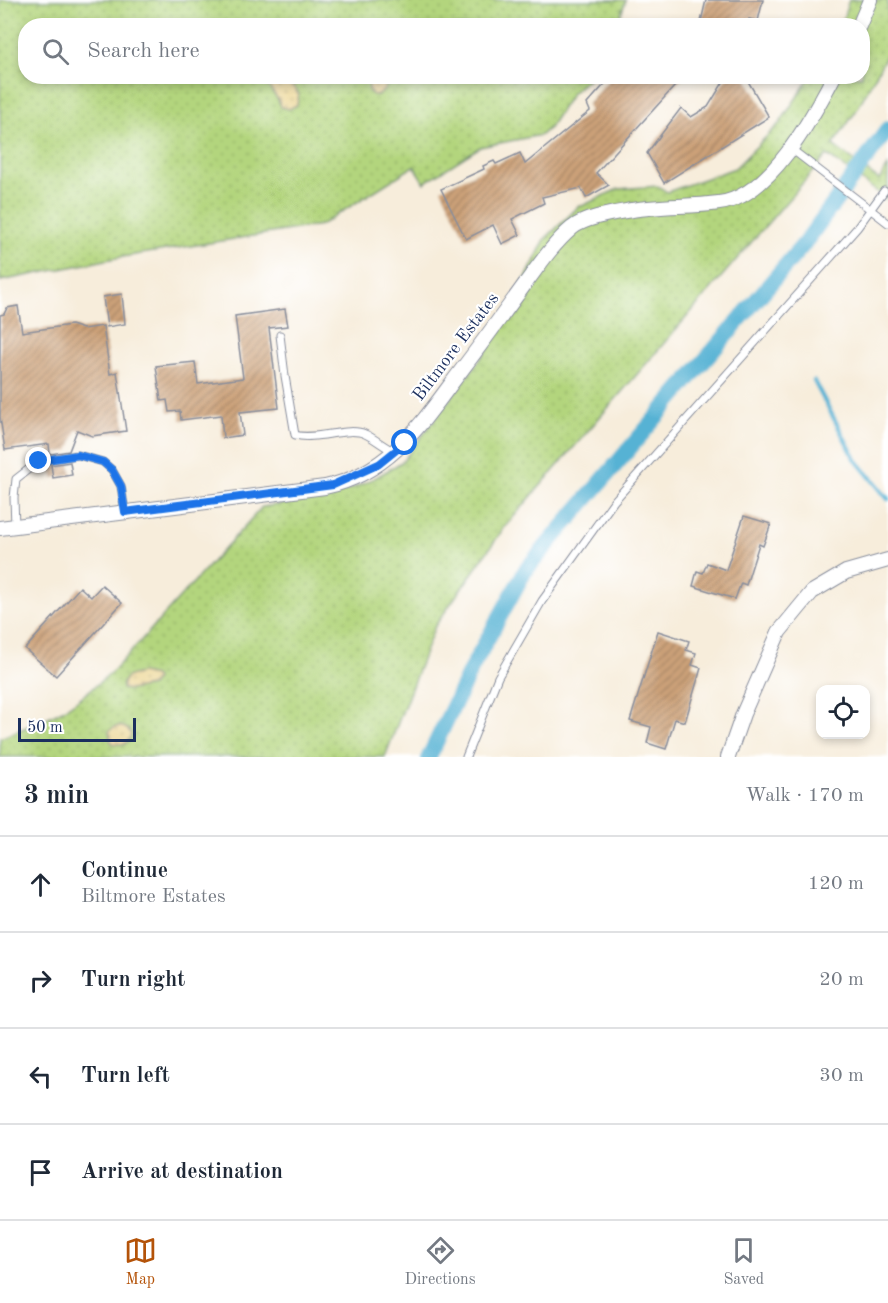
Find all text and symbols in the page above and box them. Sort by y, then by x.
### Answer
search box [18,18,870,84]
icon: search [39,35,72,68]
text: Search here [87,40,200,62]
street label: Biltmore Estates [410,289,502,404]
route start [391,429,417,455]
route end [25,447,51,473]
map controls [816,685,870,739]
button: locate [816,685,870,739]
scale bar [18,715,136,742]
text: 50 m [27,720,63,736]
text: 3 min [24,783,89,809]
text: Walk · 170 m [745,786,864,806]
text: Continue [81,860,168,882]
icon: ahead [24,868,57,901]
text: 120 m [808,874,864,894]
text: Biltmore Estates [81,887,226,907]
icon: right [24,964,57,997]
text: Turn right [81,969,185,991]
text: 20 m [819,970,864,990]
icon: left [24,1060,57,1093]
text: Turn left [81,1065,170,1087]
text: 30 m [819,1066,864,1086]
icon: arrive [24,1156,57,1189]
text: Arrive at destination [81,1161,283,1183]
tab: Map [124,1234,157,1290]
tab: Directions [405,1234,476,1290]
tab: Saved [723,1234,764,1290]

